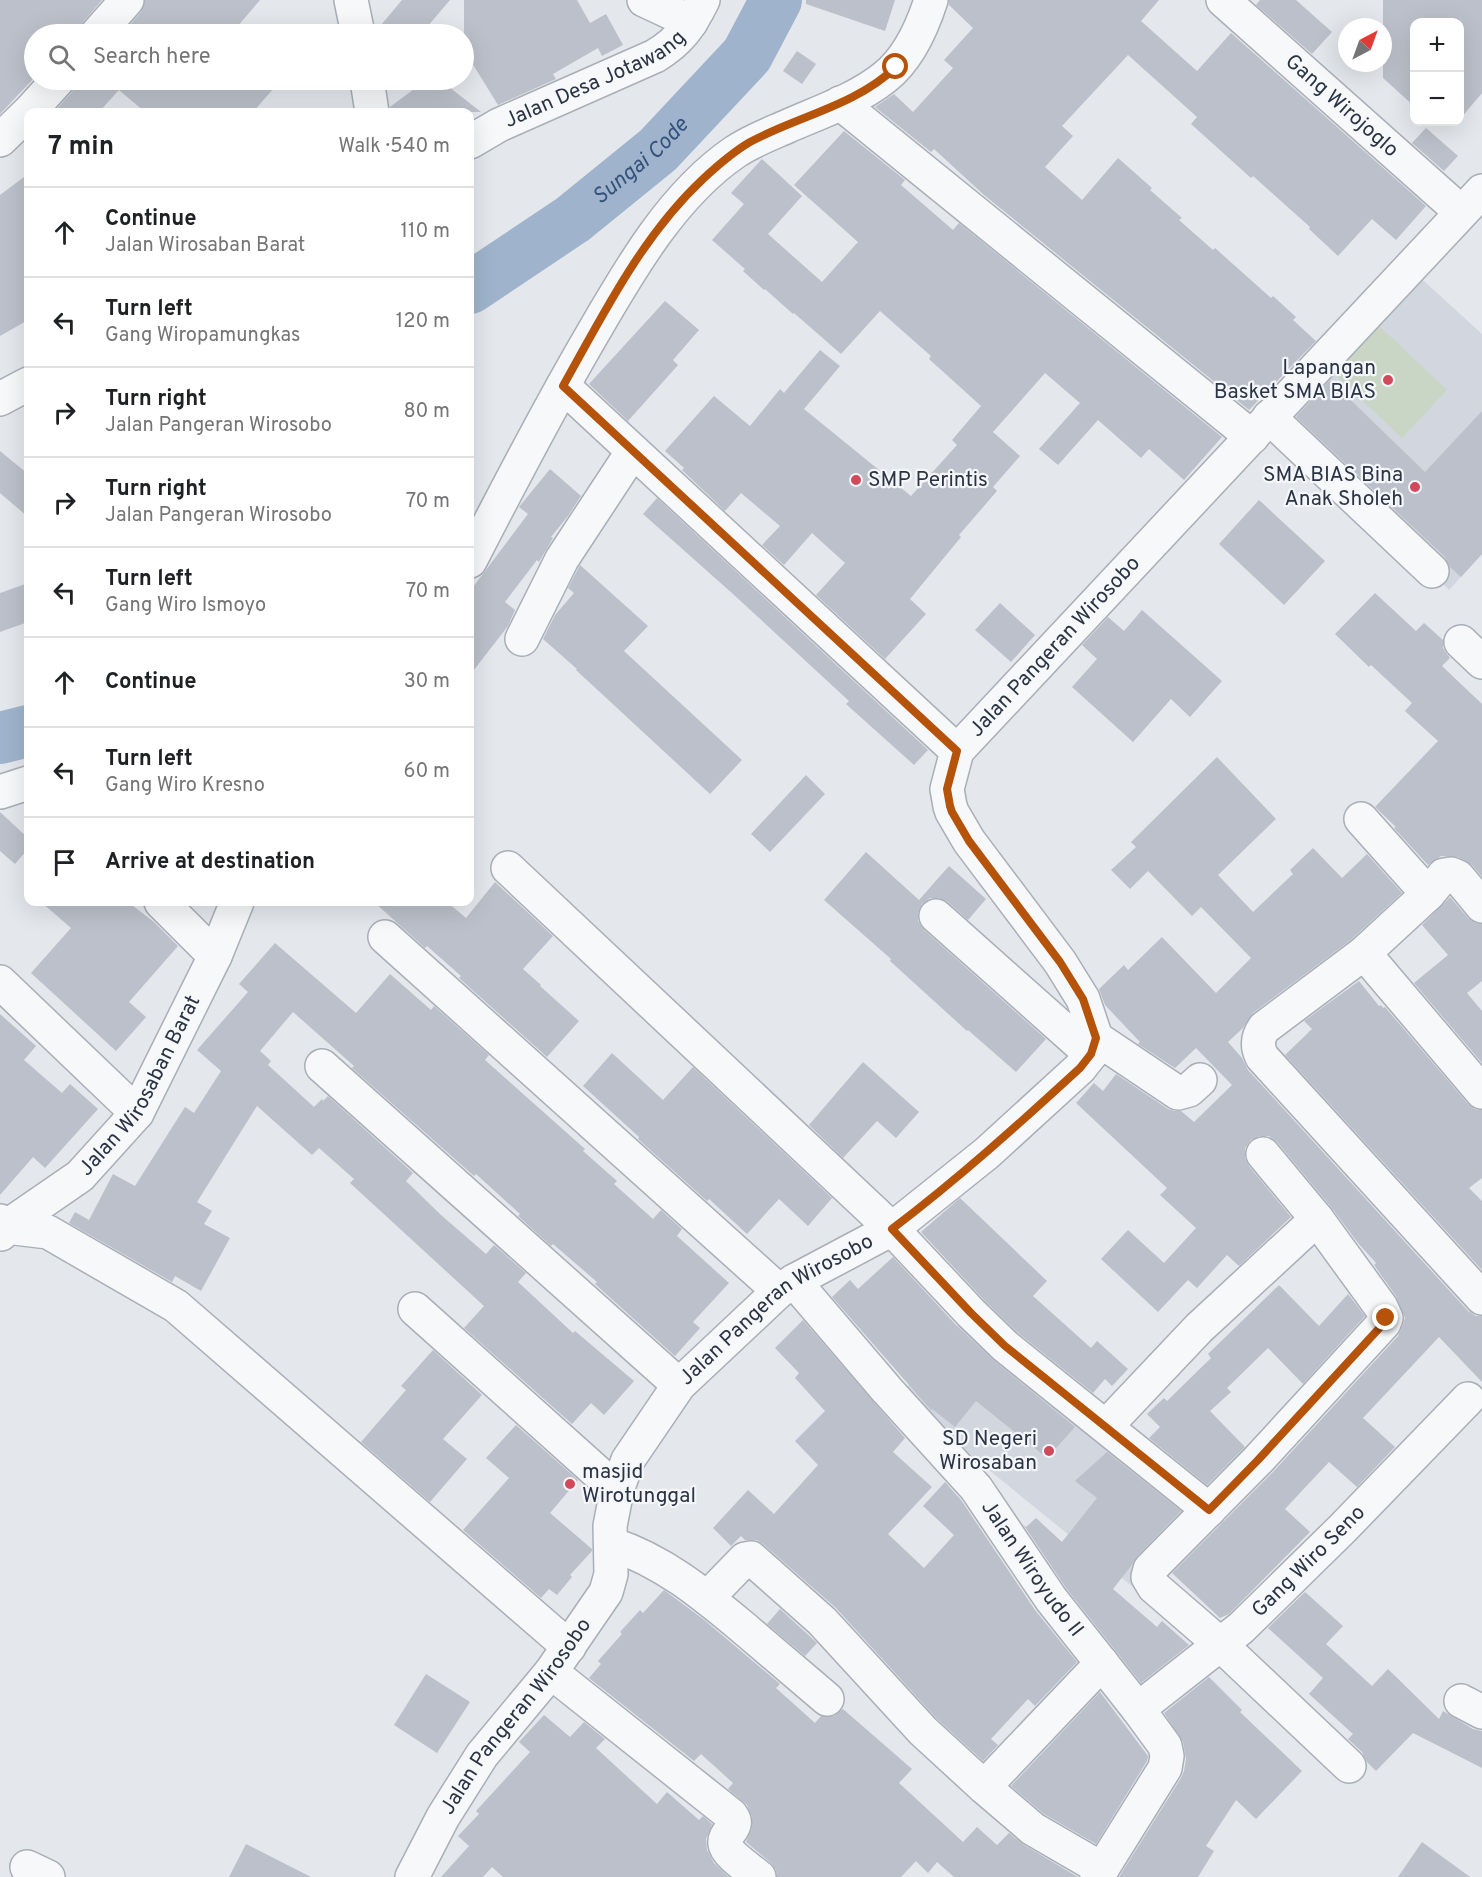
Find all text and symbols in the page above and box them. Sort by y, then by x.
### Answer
north arrow [1338,18,1392,72]
map controls [1410,18,1464,126]
button: + [1410,18,1464,72]
search box [24,24,474,90]
street label: Jalan Desa Jotawang [500,25,692,134]
icon: search [45,41,78,74]
text: Search here [93,44,211,71]
street label: Gang Wirojoglo [1279,48,1404,163]
route start [882,53,908,79]
button: − [1410,72,1464,126]
water label: Sungai Code [587,112,695,211]
text: 7 min [48,131,114,164]
text: Walk · 540 m [338,134,450,160]
text: Continue [105,206,196,233]
icon: ahead [48,216,81,249]
text: 110 m [401,219,450,245]
text: Jalan Wirosaban Barat [105,233,305,259]
text: Turn left [105,296,193,323]
icon: left [48,306,81,339]
text: 120 m [396,309,450,335]
text: Gang Wiropamungkas [105,323,300,349]
place label: Lapangan Basket SMA BIAS [1214,355,1376,406]
marker: Lapangan Basket SMA BIAS [1381,373,1395,387]
text: Turn right [105,386,207,413]
icon: right [48,396,81,429]
text: 80 m [404,399,450,425]
text: Jalan Pangeran Wirosobo [105,413,332,439]
place label: SMA BIAS Bina Anak Sholeh [1263,462,1403,513]
place label: SMP Perintis [868,467,988,494]
marker: SMP Perintis [849,473,863,487]
text: Turn right [105,476,207,503]
marker: SMA BIAS Bina Anak Sholeh [1408,480,1422,494]
icon: right [48,486,81,519]
text: 70 m [406,489,450,515]
text: Jalan Pangeran Wirosobo [105,503,332,529]
street label: Jalan Pangeran Wirosobo [964,550,1146,743]
text: Turn left [105,566,193,593]
icon: left [48,576,81,609]
text: 70 m [406,579,450,605]
text: Gang Wiro Ismoyo [105,593,266,619]
icon: ahead [48,666,81,699]
text: Continue [105,669,196,696]
text: 30 m [404,669,450,695]
text: Turn left [105,746,193,773]
icon: left [48,756,81,789]
text: 60 m [404,759,450,785]
text: Gang Wiro Kresno [105,773,265,799]
icon: arrive [48,846,81,879]
text: Arrive at destination [105,849,315,876]
street label: Jalan Wirosaban Barat [73,991,207,1182]
street label: Jalan Pangeran Wirosobo [673,1228,878,1391]
route end [1372,1304,1398,1330]
place label: SD Negeri Wirosaban [939,1426,1037,1477]
marker: SD Negeri Wirosaban [1042,1444,1056,1458]
place label: masjid Wirotunggal [582,1459,696,1510]
marker: masjid Wirotunggal [563,1477,577,1491]
street label: Jalan Wiroyudo II [975,1495,1089,1643]
street label: Gang Wiro Seno [1246,1499,1371,1623]
street label: Jalan Pangeran Wirosobo [434,1613,598,1820]

